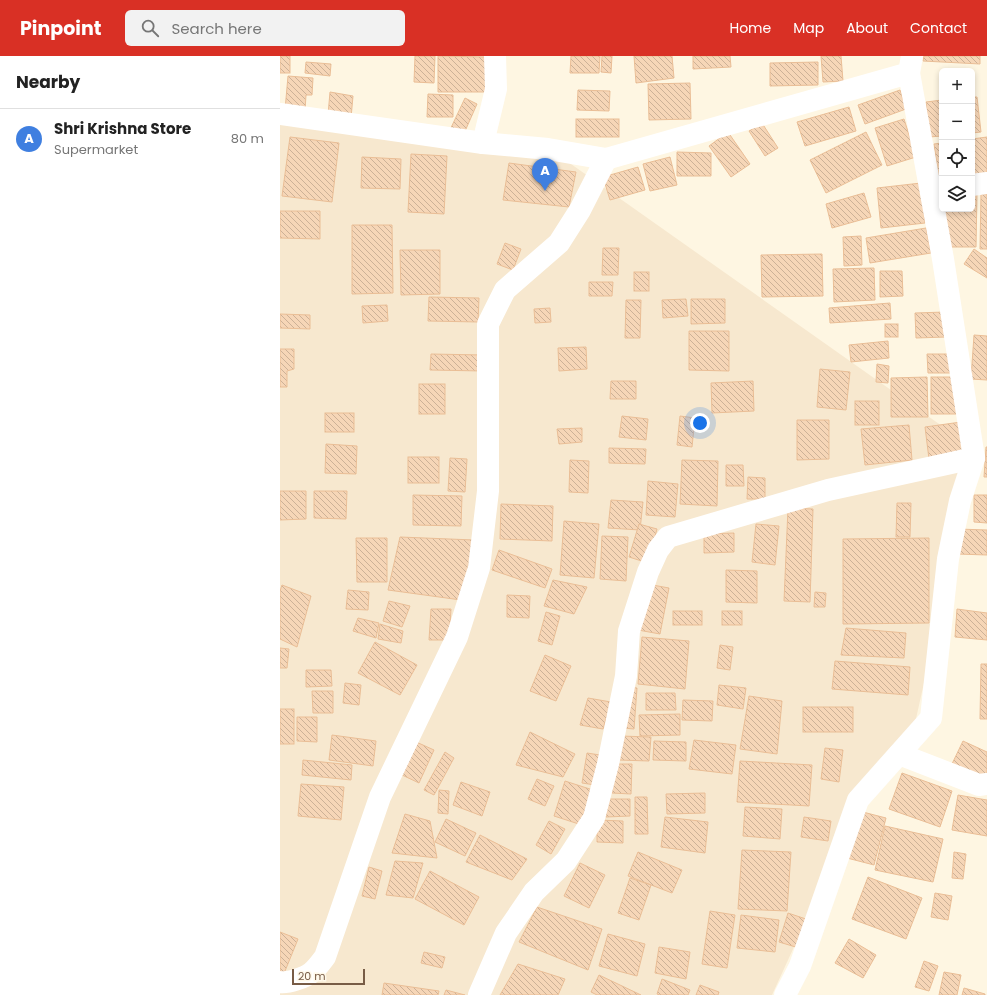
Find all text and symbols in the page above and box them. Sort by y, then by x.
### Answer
search box [125,10,405,46]
text: Pinpoint [20,15,101,42]
icon: search [139,17,161,39]
text: Search here [171,18,262,39]
text: Home [729,18,771,38]
text: Map [793,18,824,38]
text: About [846,18,888,38]
text: Contact [910,18,967,38]
map controls [939,68,975,212]
button: + [939,68,975,104]
text: Nearby [16,70,80,94]
button: − [939,104,975,140]
text: Shri Krishna Store [54,118,191,139]
text: A [24,129,34,148]
text: 80 m [231,129,264,148]
text: Supermarket [54,140,138,159]
button: locate [939,140,975,176]
pin: A [532,158,558,191]
button: layers [939,176,975,212]
your location [690,413,710,433]
scale bar [292,967,365,986]
text: 20 m [298,968,326,984]

